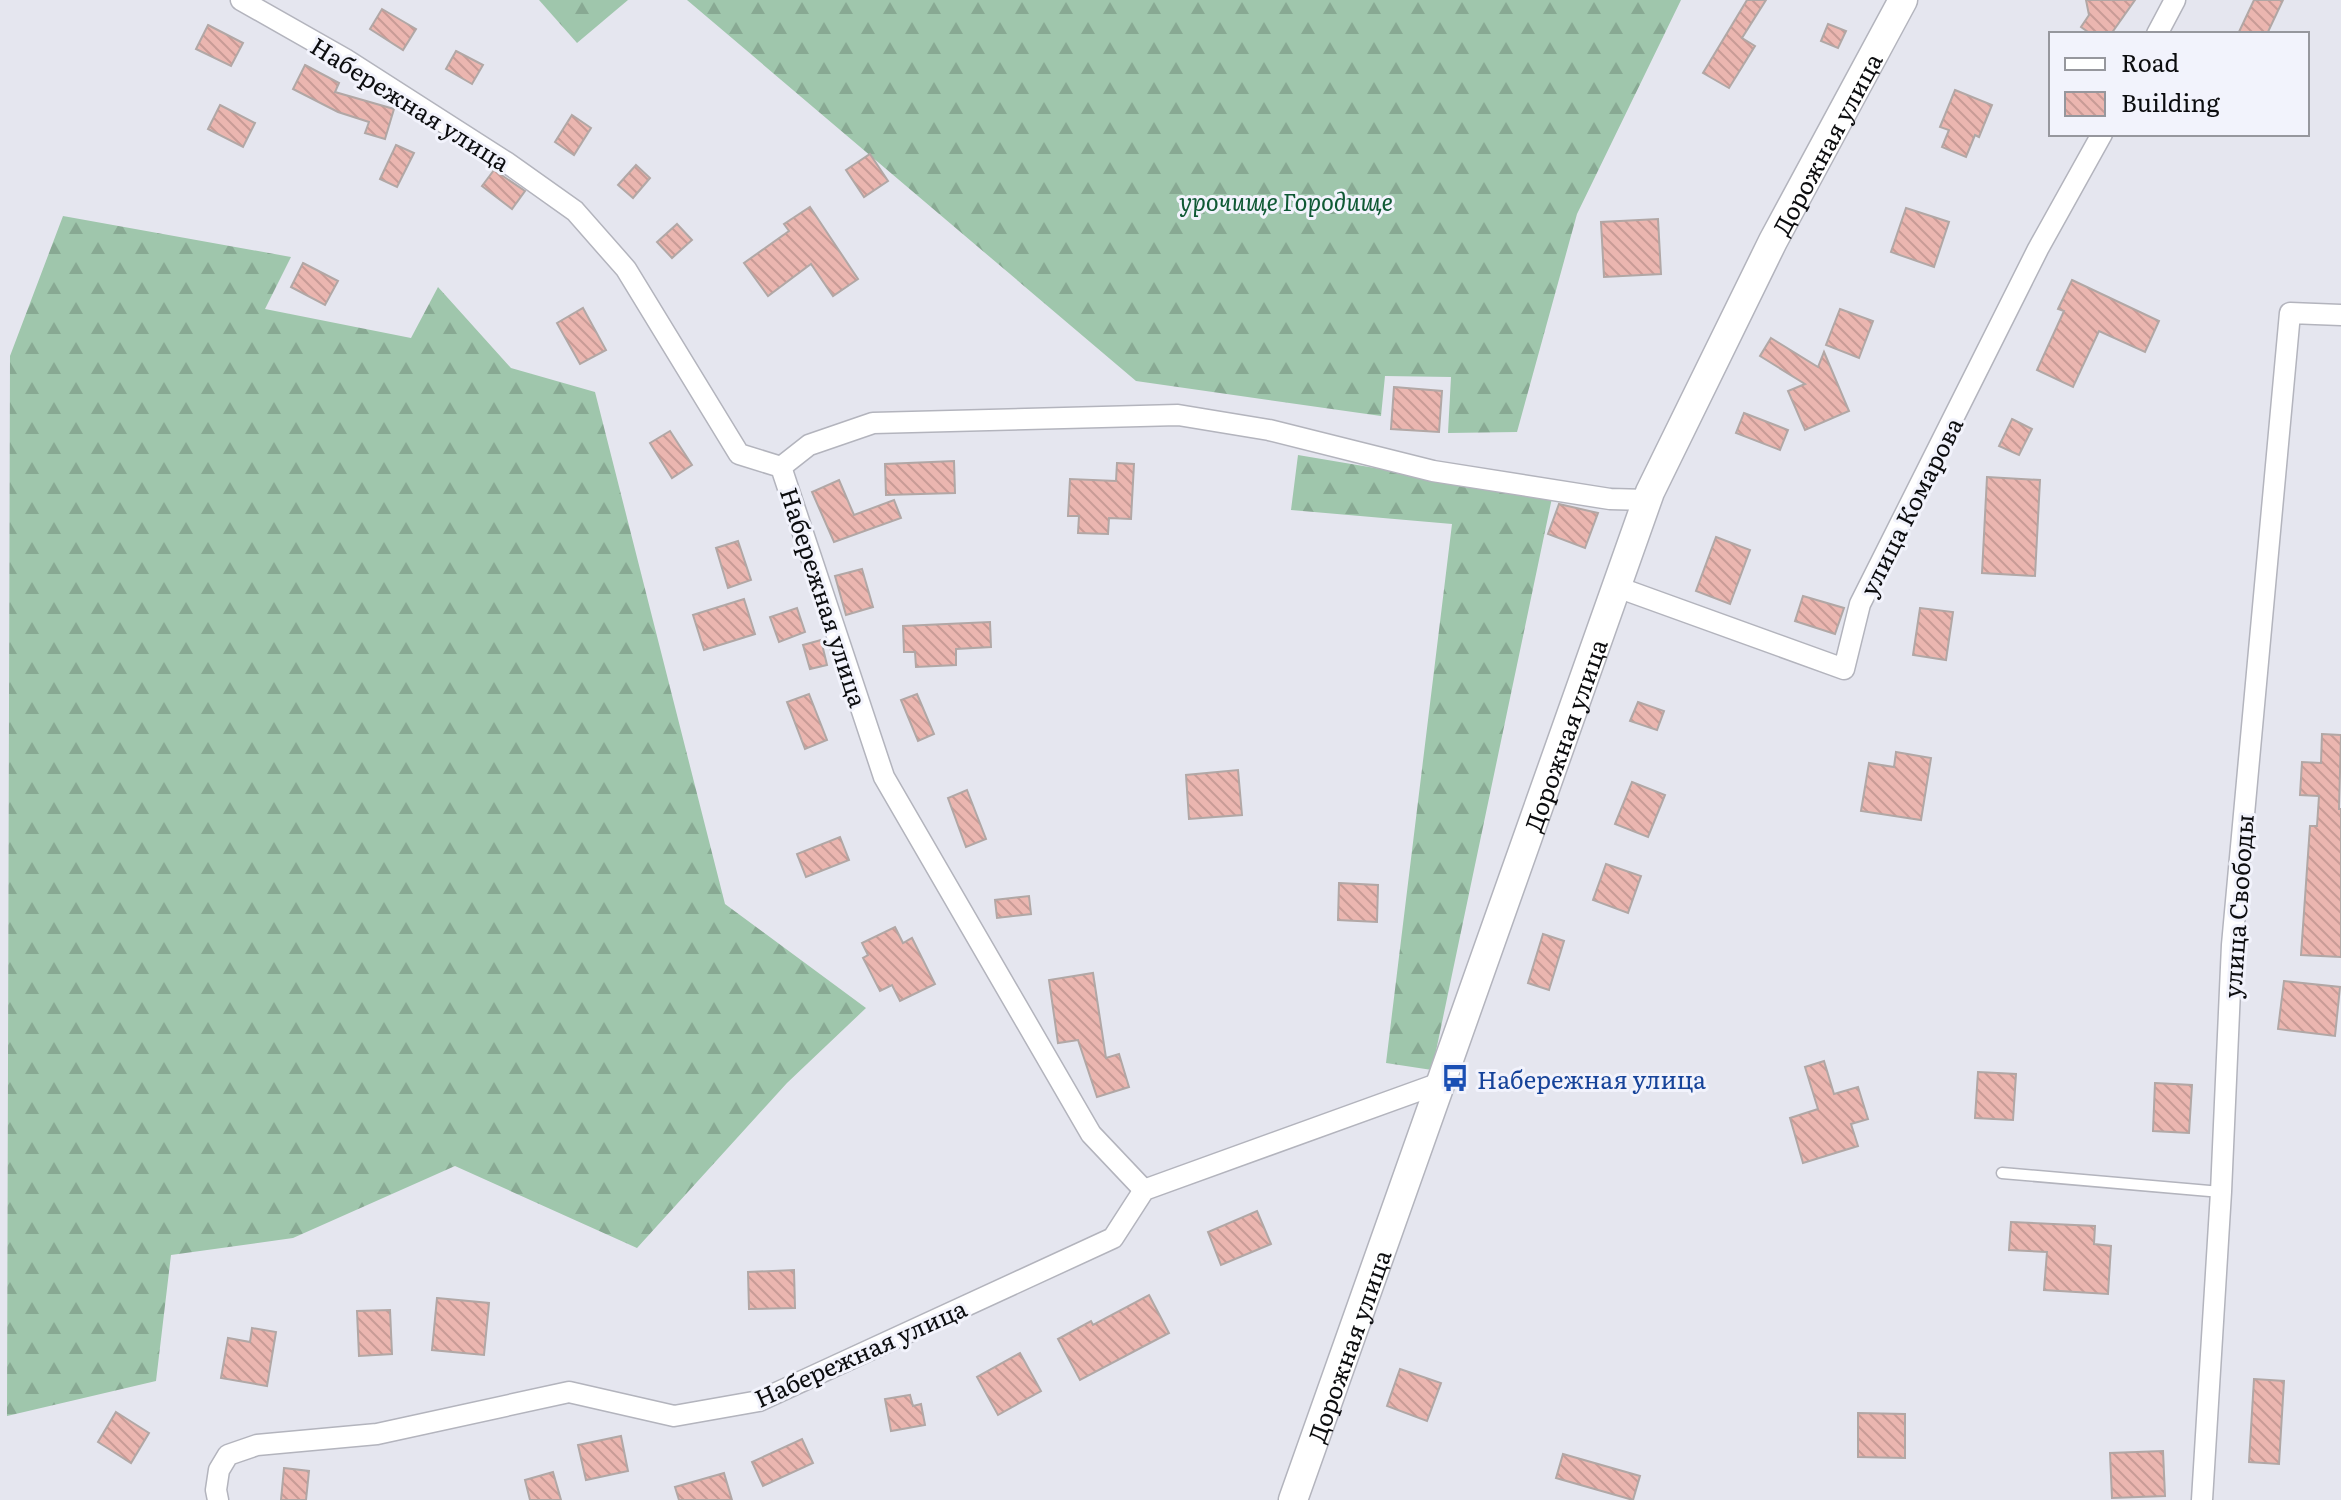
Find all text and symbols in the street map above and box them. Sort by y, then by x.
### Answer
street label: Набережная улица [305,27,517,179]
legend [2049,32,2309,136]
text: Road [2121,44,2180,79]
street label: Дорожная улица [1762,46,1889,240]
text: Building [2121,84,2220,119]
park label: урочище Городище [1179,183,1393,218]
street label: улица Комарова [1850,411,1970,601]
street label: Набережная улица [773,483,877,711]
street label: Дорожная улица [1514,633,1614,836]
street label: улица Свободы [2213,813,2261,999]
place label: Набережная улица [1477,1061,1706,1096]
bus stop icon: Набережная улица [1440,1063,1470,1093]
street label: Дорожная улица [1298,1244,1398,1447]
street label: Набережная улица [748,1289,972,1415]

